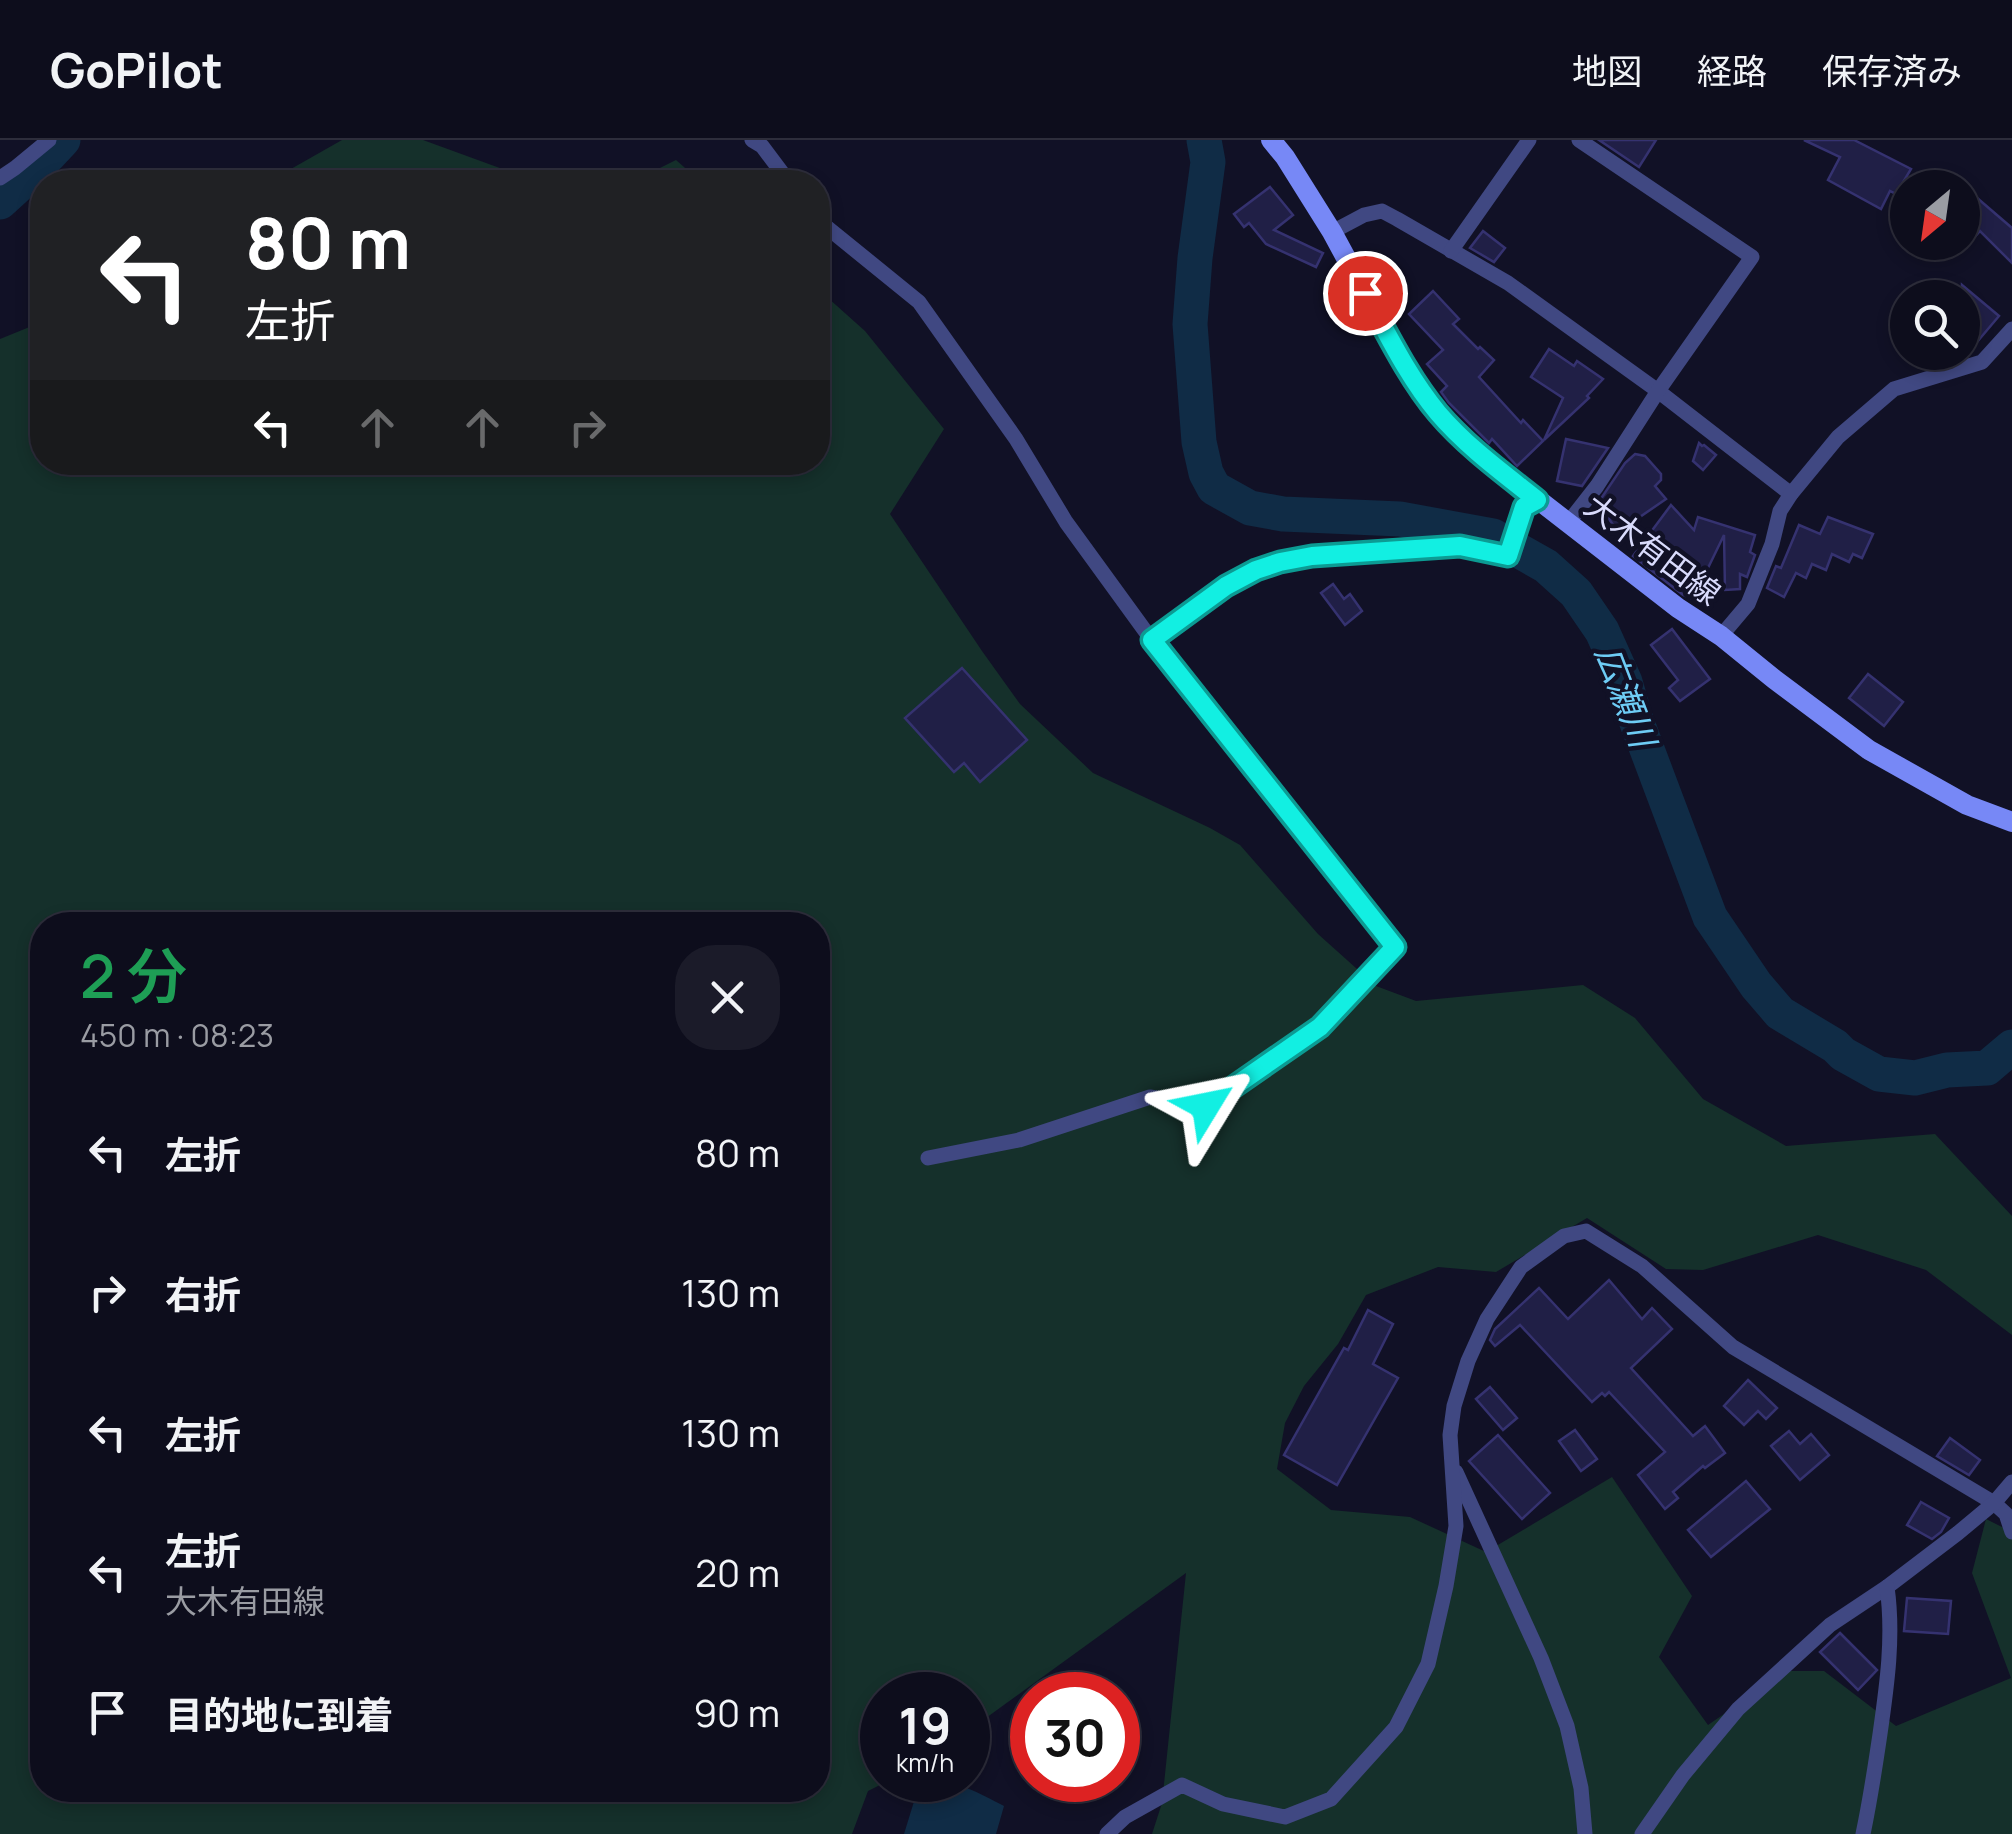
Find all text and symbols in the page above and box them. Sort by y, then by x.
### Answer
text: GoPilot [50,37,223,102]
text: 地図 [1572,47,1642,95]
text: 経路 [1697,47,1767,95]
text: 保存済み [1822,47,1962,95]
north arrow [1890,170,1980,260]
map controls [1890,170,1980,370]
text: 80 m [245,194,411,290]
icon: left [80,210,210,340]
pin [1323,251,1408,336]
icon: arrive [1338,266,1393,321]
button: search [1890,280,1980,370]
text: 左折 [245,289,335,351]
icon: left [245,400,300,455]
icon: ahead [350,400,405,455]
icon: ahead [455,400,510,455]
icon: right [560,400,615,455]
street label: 大木有田線 [1576,483,1730,615]
water label: 広瀬川 [1585,638,1669,757]
text: 2 分 [80,934,187,1016]
button: close [675,945,780,1050]
text: 450 m · 08:23 [80,1013,274,1057]
position arrow [1154,1054,1258,1158]
icon: left [80,1125,135,1180]
text: 80 m [695,1126,780,1178]
text: 左折 [165,1128,241,1180]
icon: right [80,1265,135,1320]
text: 130 m [681,1266,780,1318]
text: 右折 [165,1268,241,1320]
icon: left [80,1405,135,1460]
text: 130 m [681,1406,780,1458]
text: 左折 [165,1408,241,1460]
text: 左折 [165,1524,241,1576]
icon: left [80,1545,135,1600]
text: 20 m [695,1546,780,1598]
text: 大木有田線 [165,1579,325,1623]
speed limit sign: 30 [1010,1672,1140,1802]
icon: arrive [80,1685,135,1740]
text: 90 m [693,1686,780,1738]
text: 目的地に到着 [165,1688,393,1740]
text: 19 [899,1691,951,1759]
text: km/h [896,1745,954,1780]

